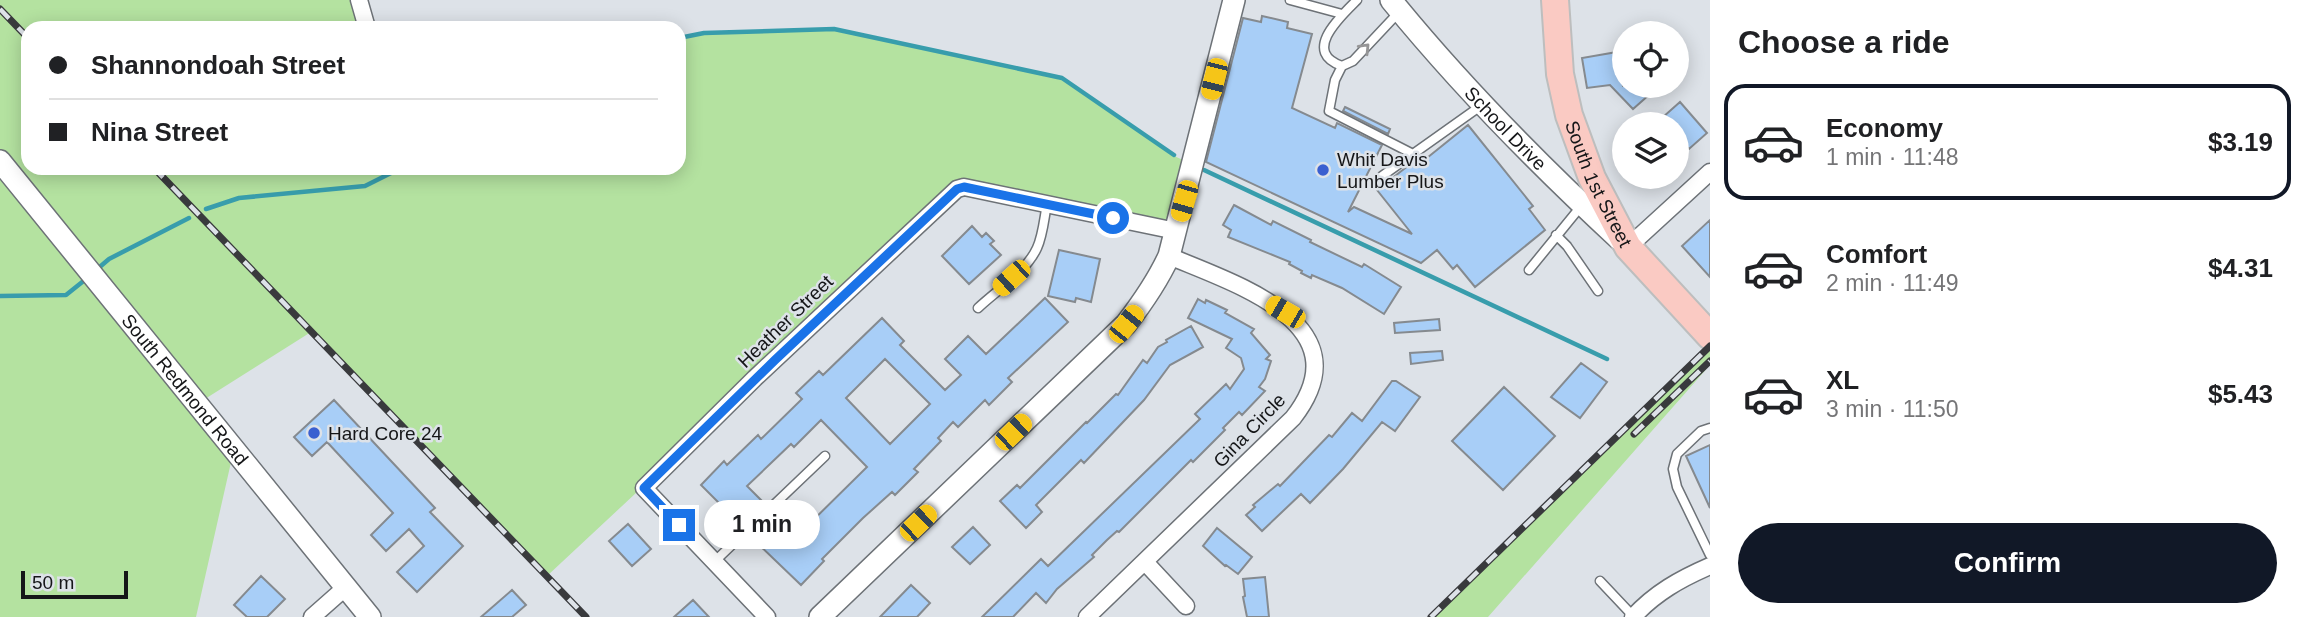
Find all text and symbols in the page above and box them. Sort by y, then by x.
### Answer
map controls [1612,21,1689,189]
button: locate [1612,21,1689,98]
text: Choose a ride [1738,24,1950,60]
one-way arrow [1356,43,1369,56]
text: Shannondoah Street [91,50,345,80]
car [1199,56,1230,102]
street label: School Drive [1460,82,1550,174]
icon: car [1742,111,1805,174]
button: layers [1612,112,1689,189]
text: Economy [1826,113,1943,143]
text: Nina Street [91,117,228,147]
street label: South 1st Street [1561,118,1636,251]
text: $3.19 [2208,127,2273,157]
text: 1 min · 11:48 [1826,144,1959,170]
place label: Whit Davis Lumber Plus [1337,149,1444,192]
marker: Whit Davis Lumber Plus [1315,162,1331,178]
car [1169,178,1200,224]
route start [1097,202,1129,234]
icon: car [1742,237,1805,300]
text: Comfort [1826,239,1927,269]
text: $4.31 [2208,253,2273,283]
car [989,256,1034,300]
street label: Heather Street [734,270,838,372]
text: 2 min · 11:49 [1826,270,1959,296]
car [1262,292,1309,332]
car [1105,301,1148,347]
street label: South Redmond Road [117,310,252,469]
icon: car [1742,363,1805,426]
text: XL [1826,365,1859,395]
text: $5.43 [2208,379,2273,409]
street label: Gina Circle [1209,389,1290,471]
text: 3 min · 11:50 [1826,396,1959,422]
car [991,410,1036,454]
place label: Hard Core 24 [328,423,442,444]
marker: Hard Core 24 [306,425,322,441]
callout: 1 min [704,500,819,550]
car [896,501,941,545]
route end [663,509,695,541]
text: 1 min [732,511,792,537]
button: Confirm [1738,523,2277,603]
scale bar [21,568,128,600]
text: 50 m [32,572,74,593]

